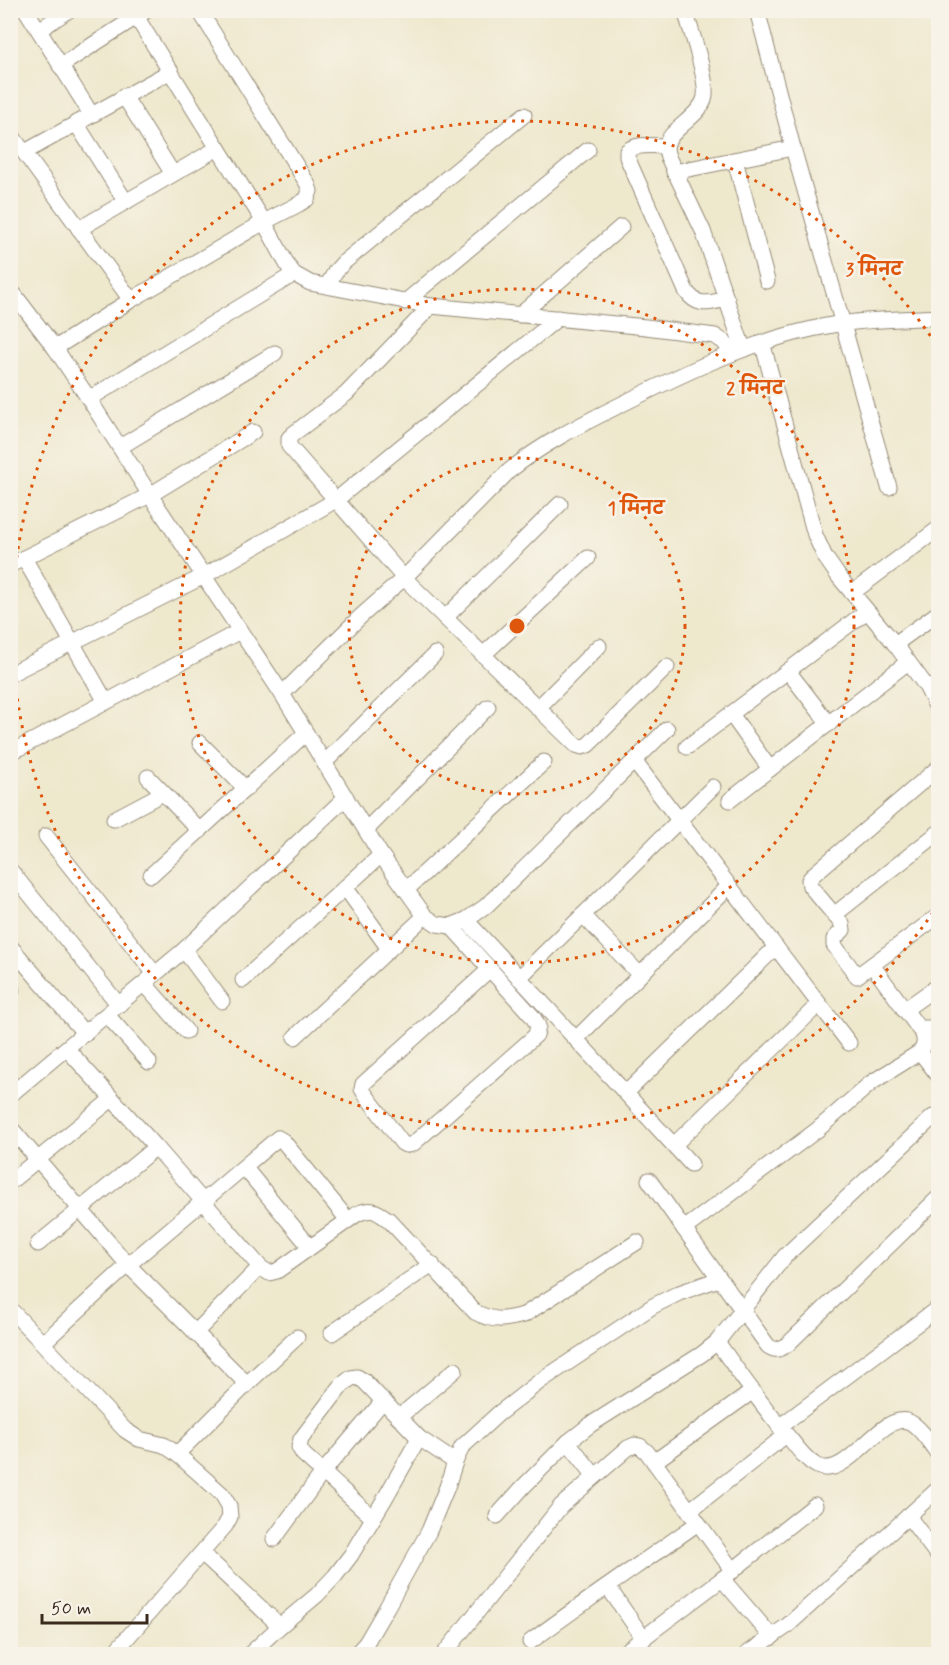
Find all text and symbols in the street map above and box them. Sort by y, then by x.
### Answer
text: 3 मिनट [846,254,905,282]
text: 2 मिनट [726,373,786,401]
text: 1 मिनट [608,493,667,521]
centre of rings [507,616,527,636]
scale bar [42,1587,147,1625]
text: 50 m [51,1597,91,1621]

